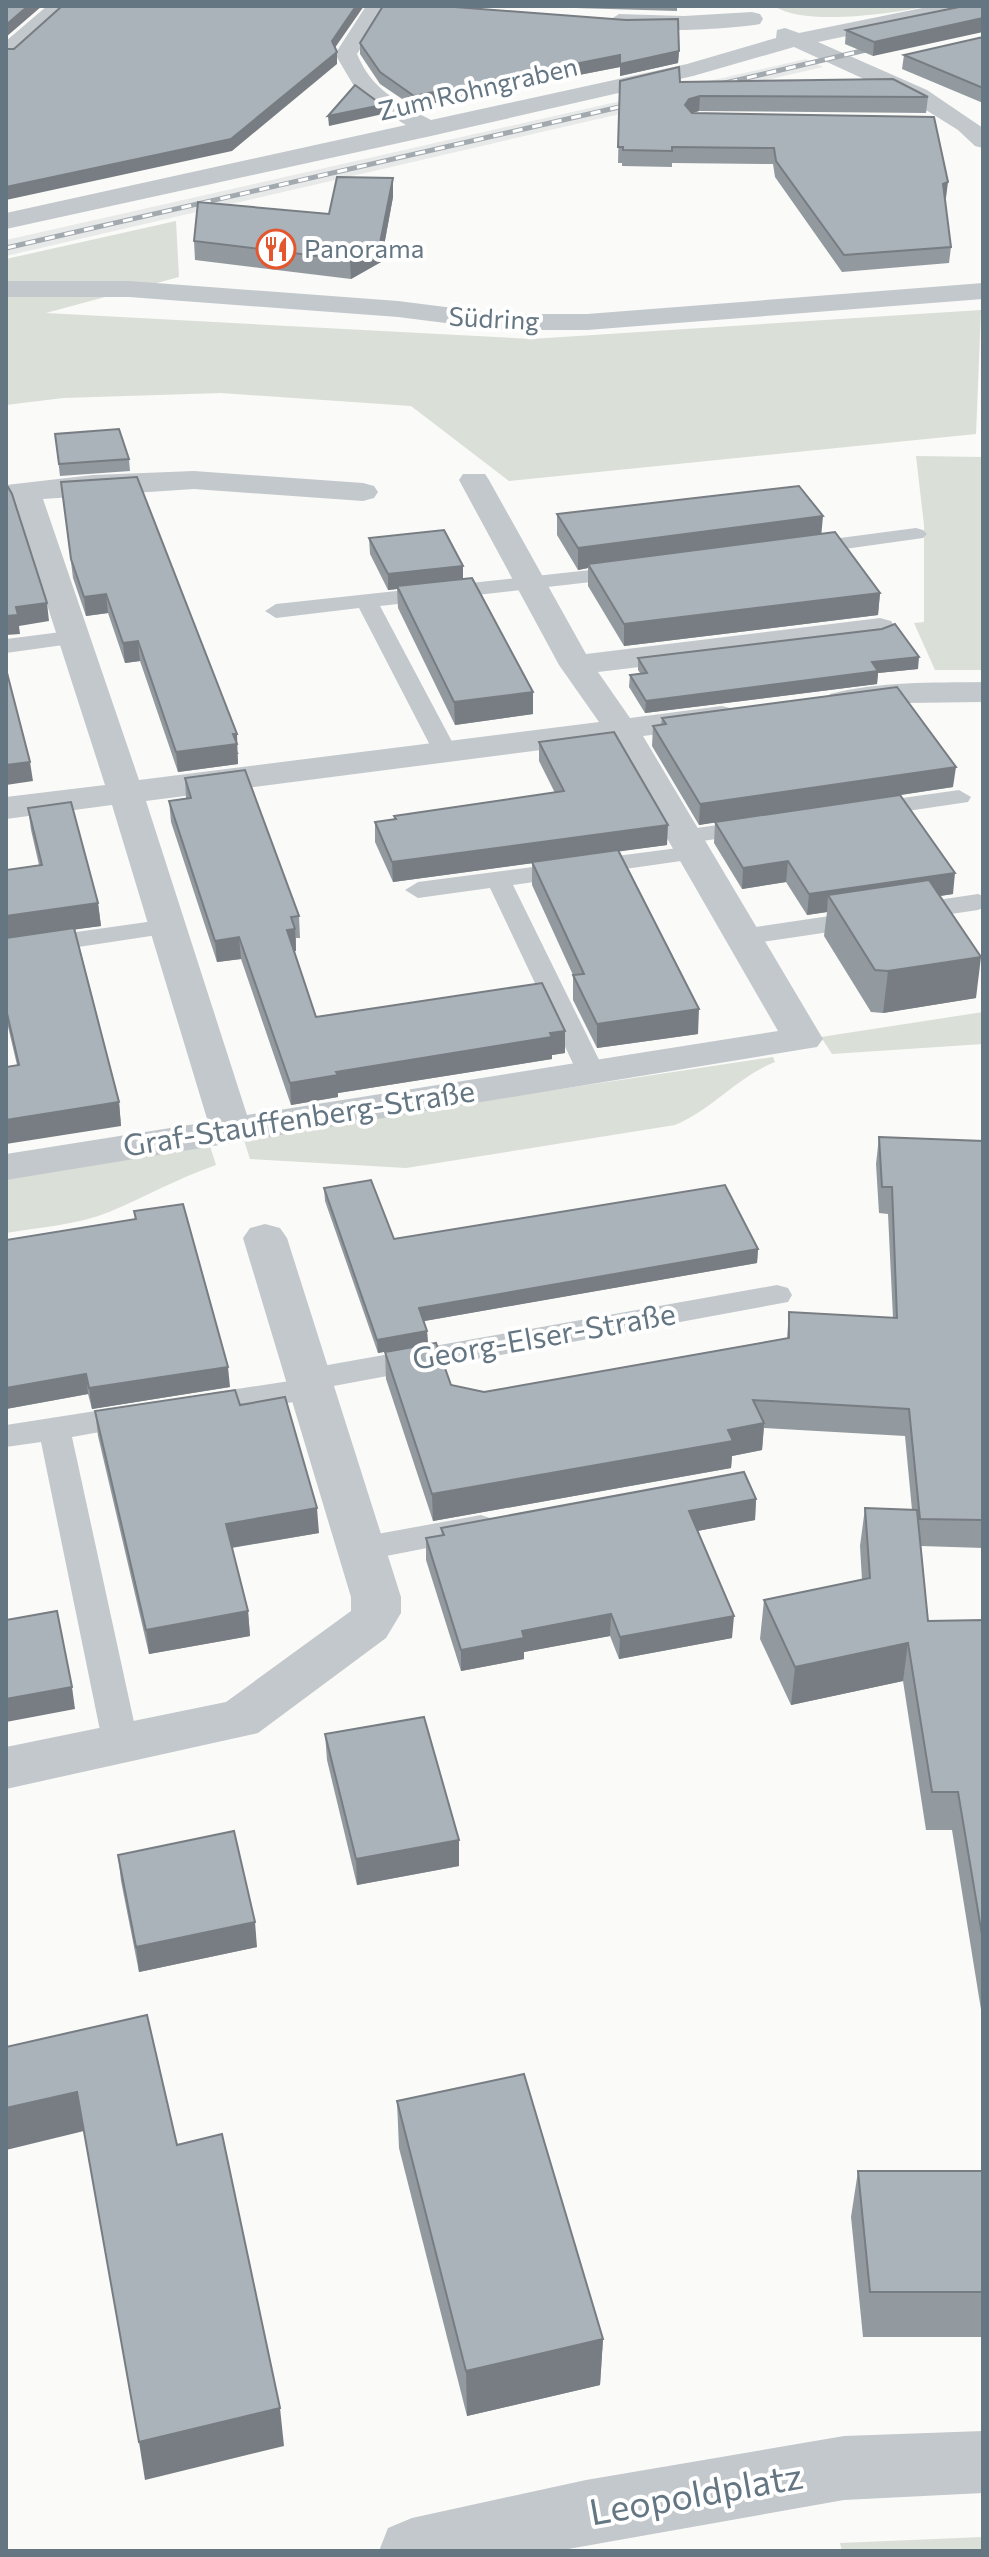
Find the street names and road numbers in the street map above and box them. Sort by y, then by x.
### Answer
street label: Zum Rohngraben [375,50,580,126]
street label: Südring [448,300,540,335]
street label: Graf-Stauffenberg-Straße [120,1070,477,1163]
street label: Georg-Elser-Straße [409,1293,678,1376]
street label: Leopoldplatz [586,2452,806,2532]

